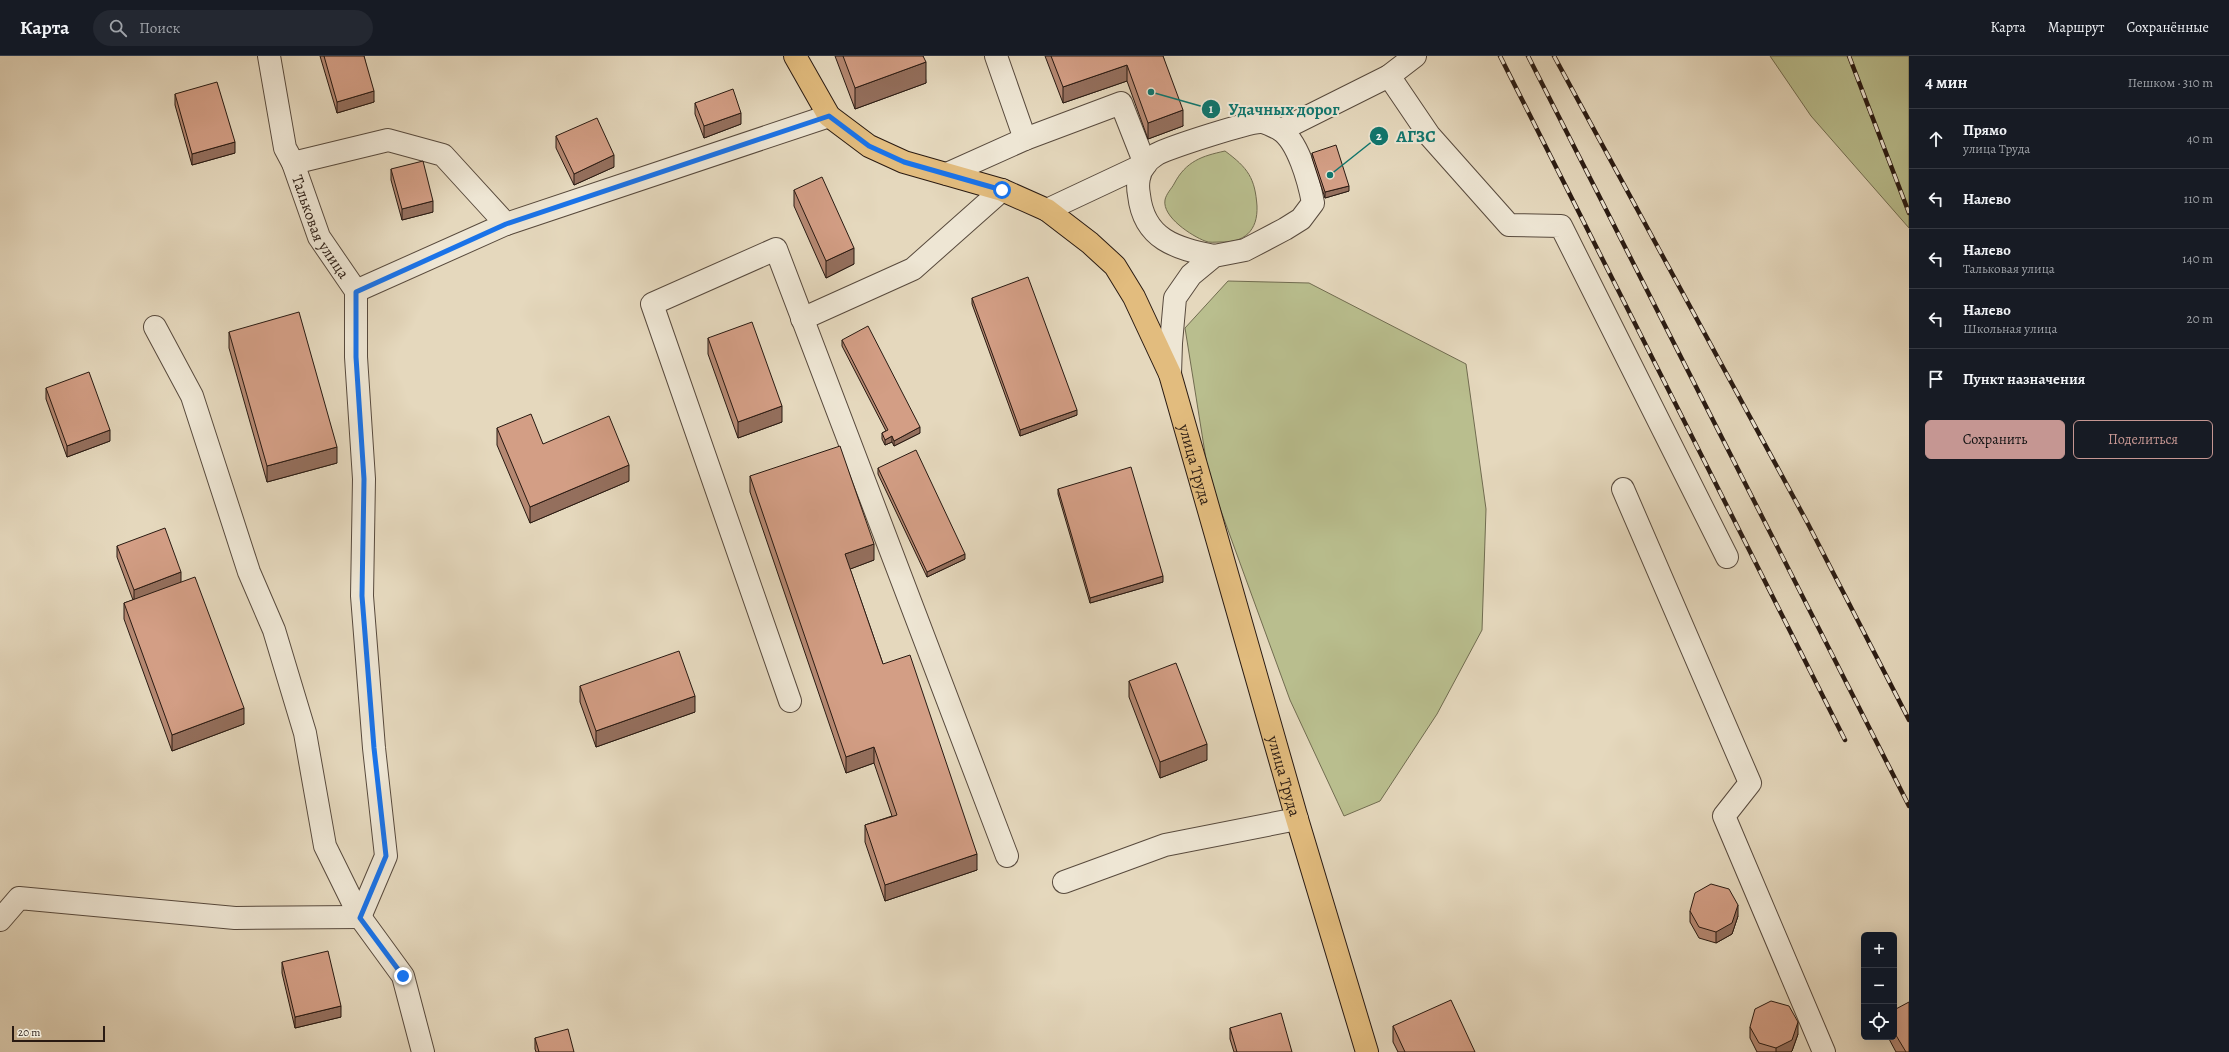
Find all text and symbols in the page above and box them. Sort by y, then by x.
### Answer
search box [93,10,373,46]
text: Карта [20,15,69,41]
icon: search [107,17,129,39]
text: Поиск [139,18,180,38]
text: Карта [1991,18,2026,37]
text: Маршрут [2048,18,2104,37]
text: Сохранённые [2126,18,2209,37]
text: 4 мин [1925,71,1968,94]
text: Пешком · 310 m [2128,74,2213,91]
callout: Удачных дорог [1201,95,1348,124]
text: Удачных дорог [1228,98,1340,121]
text: 1 [1209,101,1214,117]
text: Прямо [1963,120,2007,140]
callout: АГЗС [1369,122,1444,151]
text: АГЗС [1395,125,1436,148]
text: 2 [1376,128,1382,144]
icon: ahead [1925,128,1947,150]
text: 40 m [2187,130,2213,147]
text: улица Труда [1963,140,2030,157]
street label: Тальковая улица [286,172,355,284]
route start [993,181,1011,199]
icon: left [1925,188,1947,210]
text: Налево [1963,189,2011,209]
text: 110 m [2184,190,2213,207]
text: Налево [1963,240,2011,260]
icon: left [1925,248,1947,270]
text: 140 m [2182,250,2213,267]
text: Тальковая улица [1963,260,2055,277]
text: Налево [1963,300,2011,320]
icon: left [1925,308,1947,330]
text: 20 m [2187,310,2213,327]
text: Школьная улица [1963,320,2058,337]
icon: arrive [1925,368,1947,390]
text: Пункт назначения [1963,369,2085,389]
button: Сохранить [1925,420,2065,459]
button: Поделиться [2073,420,2213,459]
street label: улица Труда [1173,421,1217,508]
street label: улица Труда [1261,732,1306,820]
map controls [1861,932,1897,1040]
button: + [1861,932,1897,968]
route end [394,967,412,985]
button: − [1861,968,1897,1004]
button: locate [1861,1004,1897,1040]
scale bar [12,1024,105,1043]
text: 20 m [18,1025,40,1040]

